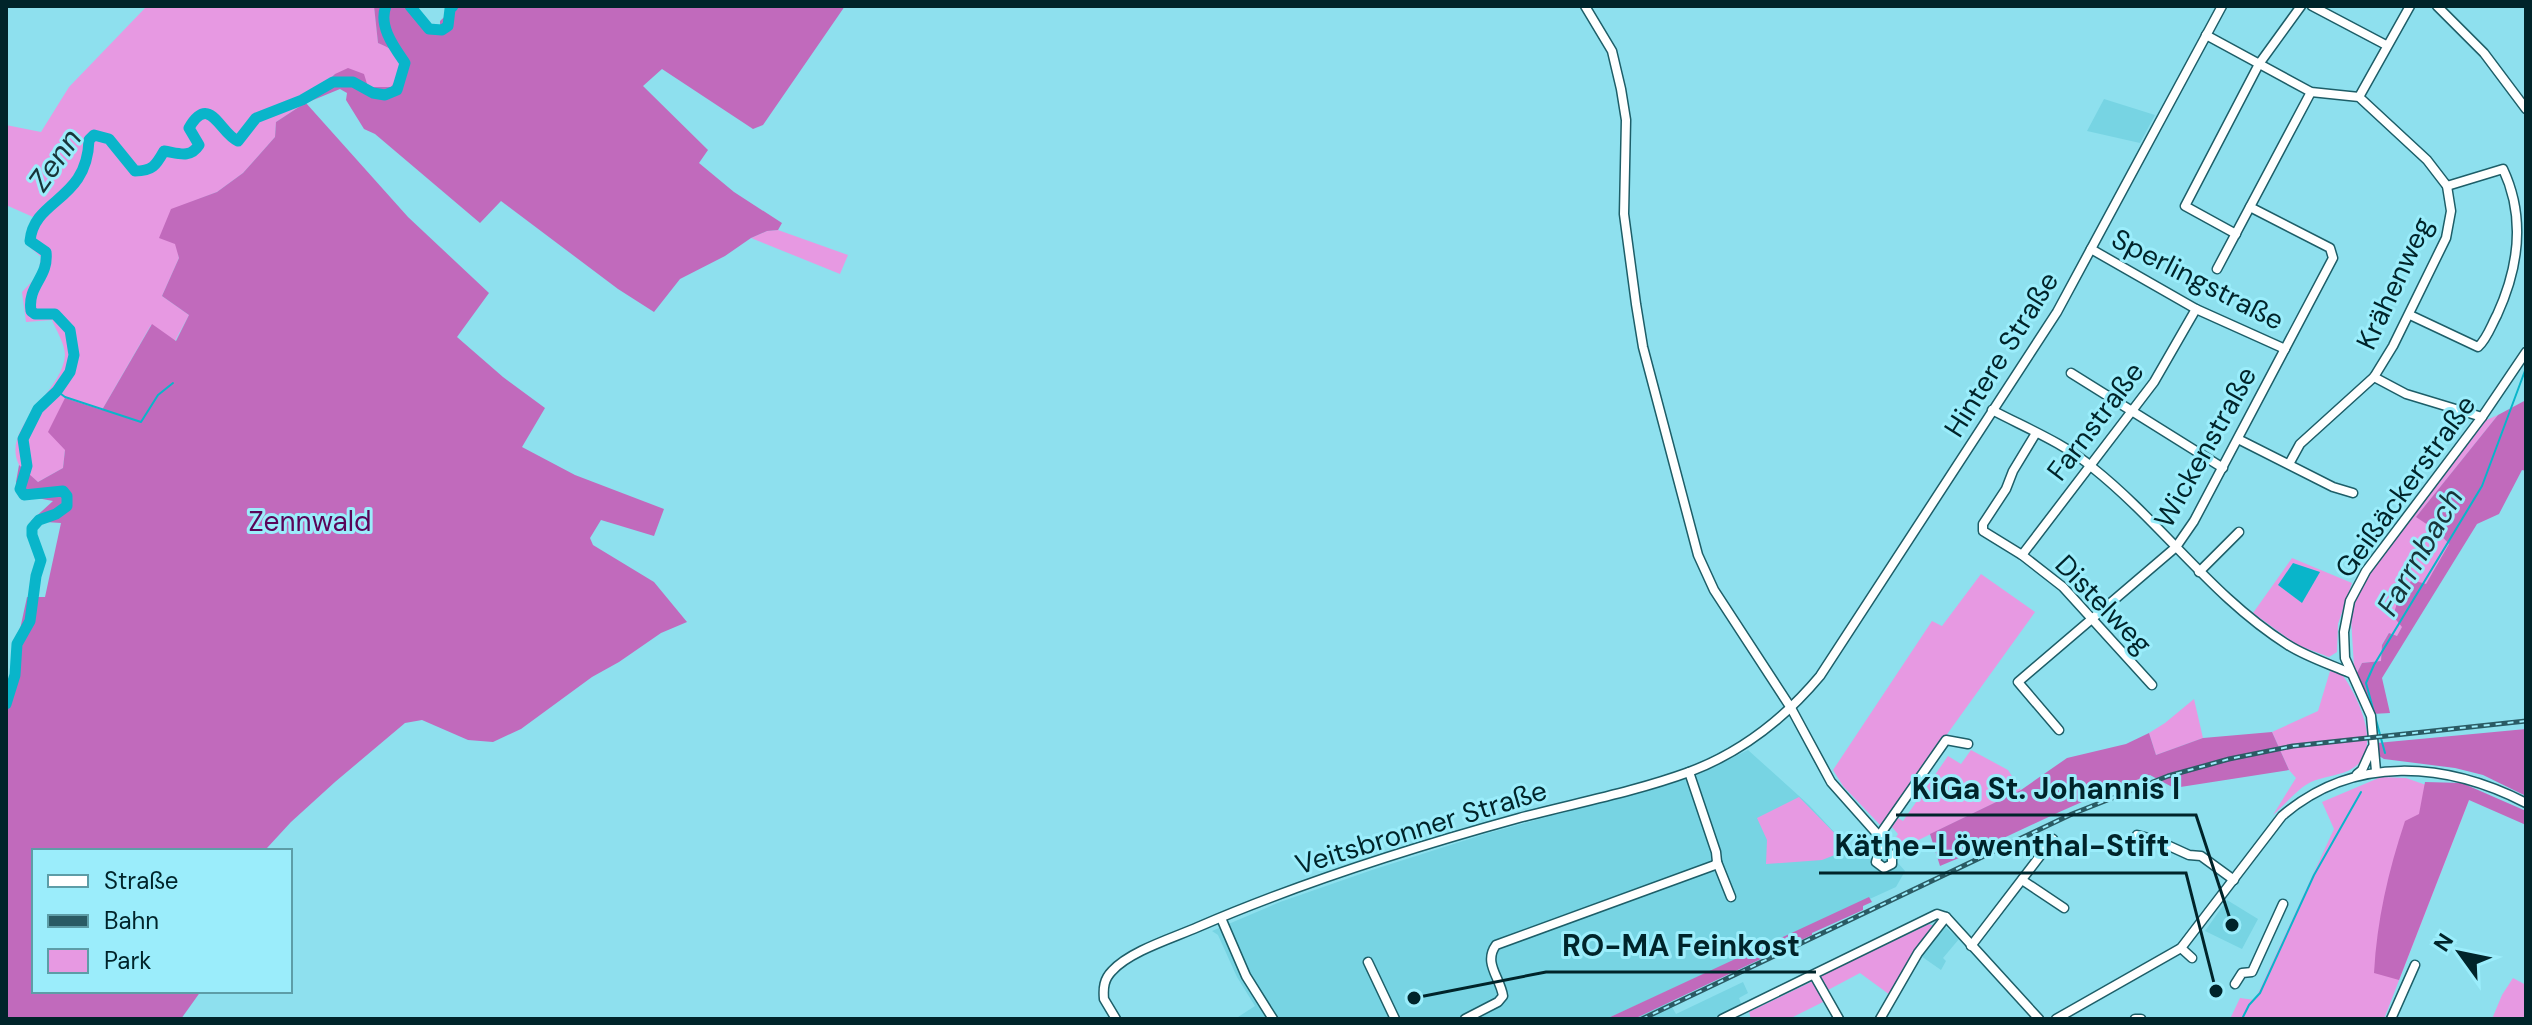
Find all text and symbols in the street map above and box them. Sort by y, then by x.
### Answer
water label: Zenn [19,121,90,199]
street label: Krähenweg [2348,211,2441,356]
street label: Sperlingstraße [2105,220,2290,339]
street label: Hintere Straße [1936,265,2067,444]
street label: Farnstraße [2039,354,2152,488]
street label: Wickenstraße [2146,360,2265,534]
street label: Geißäckerstraße [2327,388,2484,585]
water label: Farrnbach [2368,481,2472,622]
park label: Zennwald [248,503,372,540]
street label: Distelweg [2047,547,2160,662]
callout: KiGa St. Johannis I [1896,761,2196,815]
text: KiGa St. Johannis I [1912,769,2180,808]
street label: Veitsbronner Straße [1291,772,1551,883]
callout: Käthe-Löwenthal-Stift [1819,819,2186,873]
text: Käthe-Löwenthal-Stift [1834,826,2170,865]
legend [32,849,292,993]
text: Straße [104,865,178,896]
text: Bahn [104,905,159,936]
north arrow [2420,913,2500,993]
callout: RO-MA Feinkost [1546,918,1816,972]
text: RO-MA Feinkost [1562,926,1800,965]
text: N [2427,928,2460,957]
text: Park [104,945,151,976]

